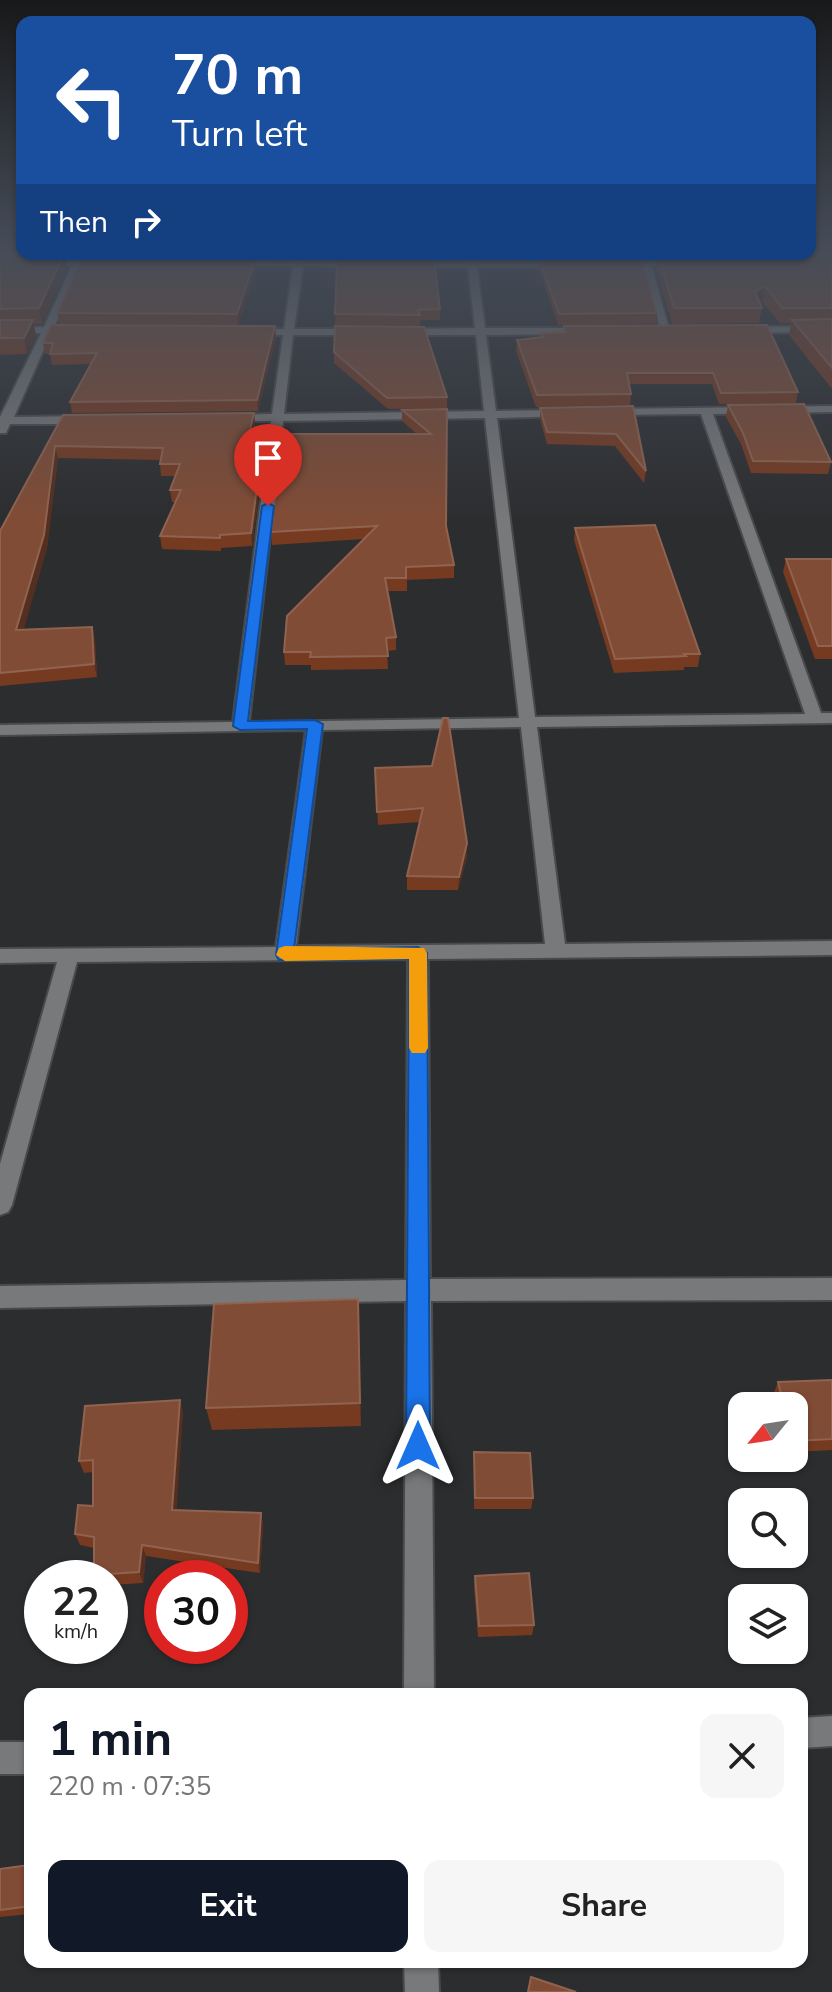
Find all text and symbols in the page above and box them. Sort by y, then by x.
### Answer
text: 70 m [172,37,303,114]
icon: left [40,48,144,152]
text: Turn left [172,110,307,159]
icon: right [124,200,168,244]
text: Then [40,202,108,243]
pin [234,424,302,506]
icon: arrive [246,436,290,480]
north arrow [728,1392,808,1472]
map controls [728,1392,808,1664]
position arrow [376,1404,460,1488]
button: search [728,1488,808,1568]
speed limit sign: 30 [144,1560,248,1664]
text: 22 [52,1575,100,1629]
button: layers [728,1584,808,1664]
text: km/h [54,1618,98,1645]
text: 1 min [48,1706,172,1772]
button: close [700,1714,784,1798]
text: 220 m · 07:35 [48,1769,211,1804]
button: Exit [48,1860,408,1952]
button: Share [424,1860,784,1952]

